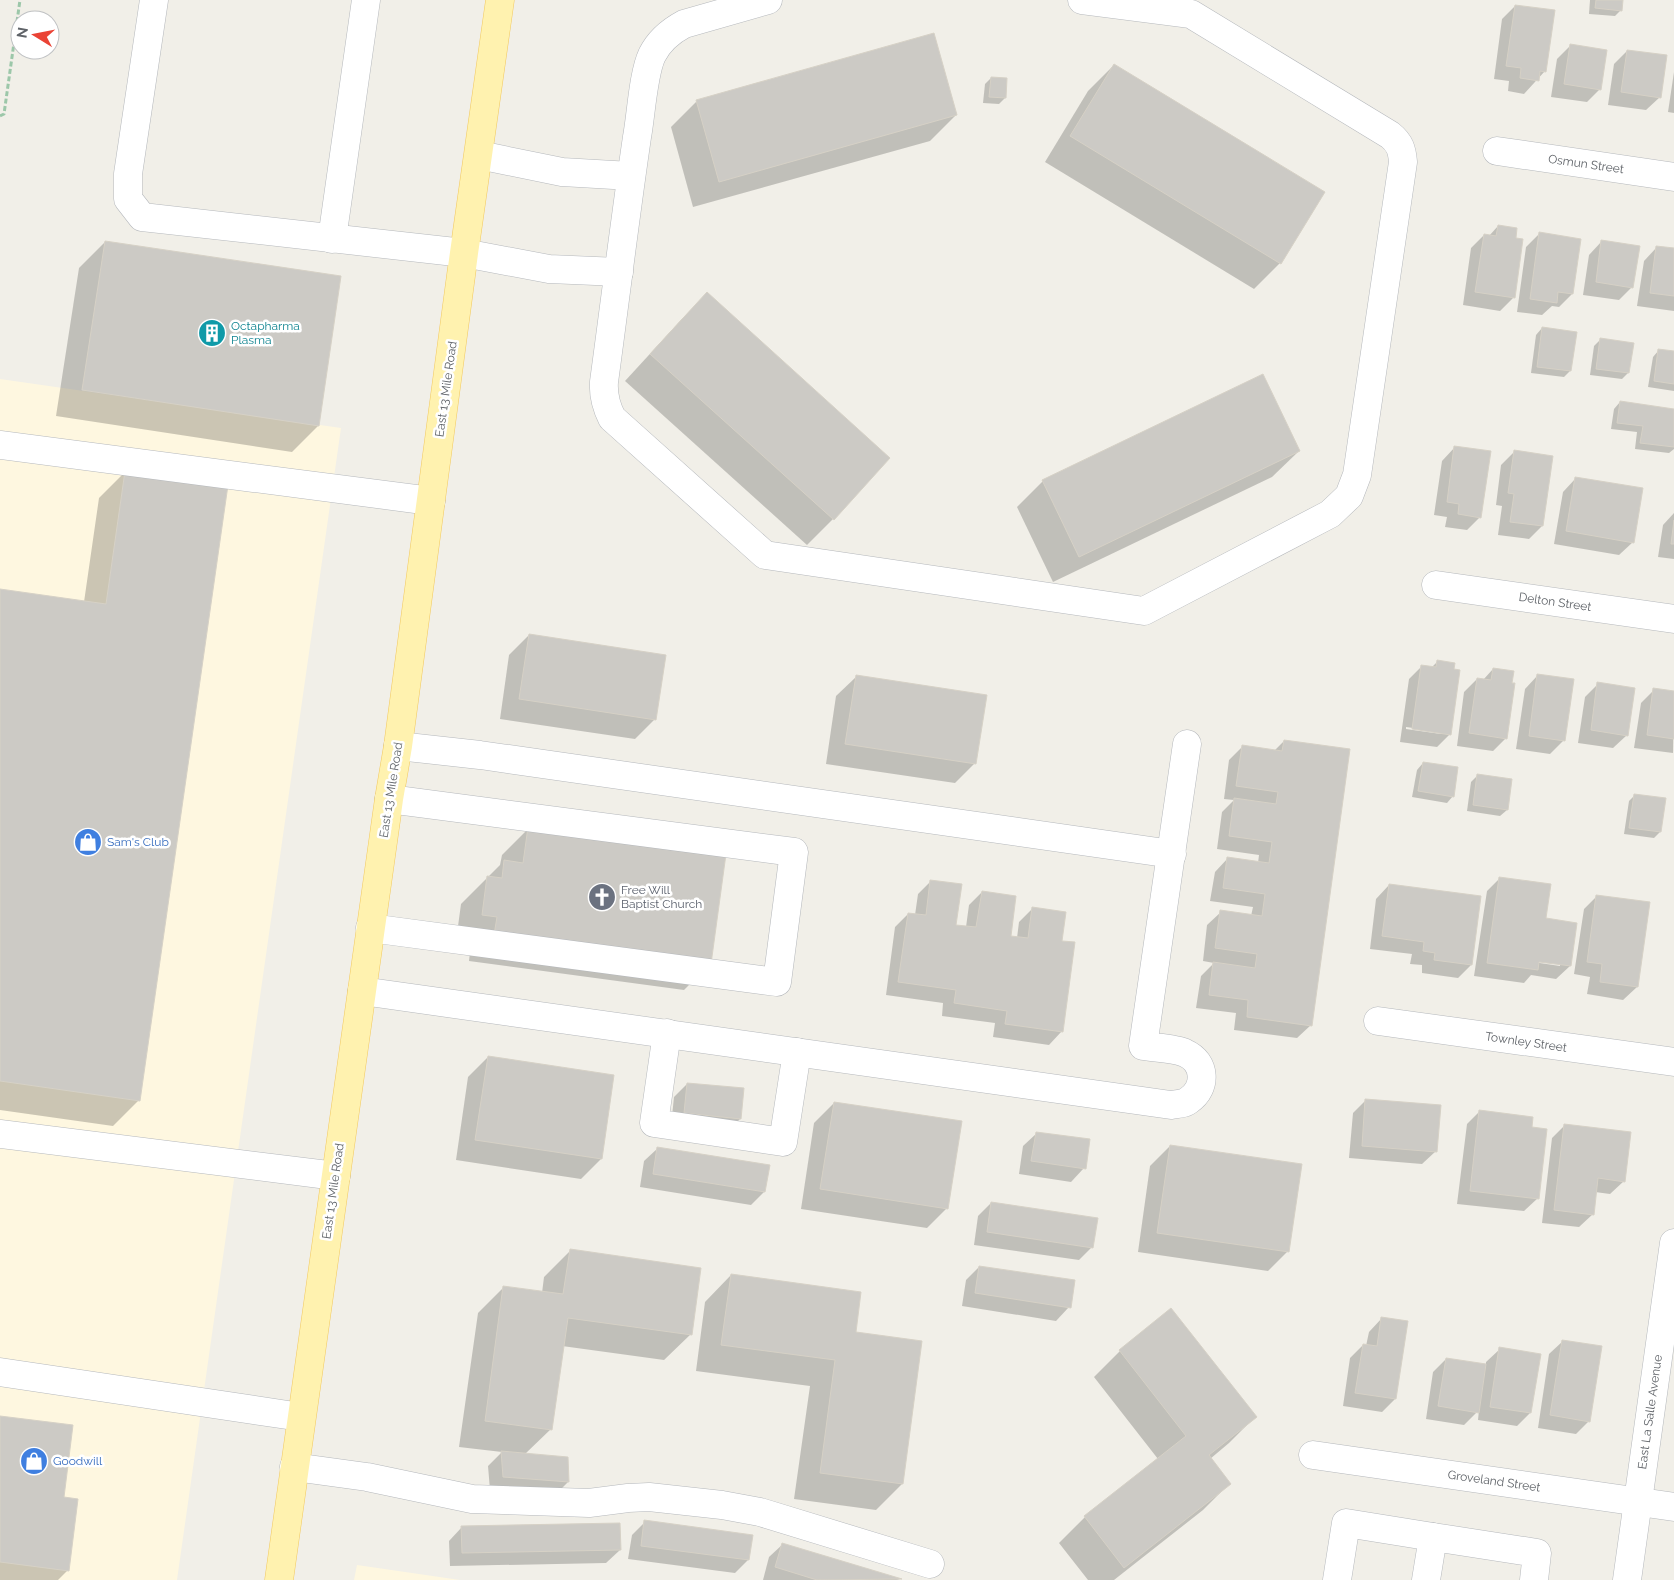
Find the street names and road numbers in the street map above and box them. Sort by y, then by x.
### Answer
street label: Osmun Street [1547,152,1625,176]
street label: East 13 Mile Road [432,340,460,438]
street label: Delton Street [1518,590,1592,614]
street label: East 13 Mile Road [377,741,405,839]
street label: Townley Street [1484,1029,1568,1055]
street label: East 13 Mile Road [319,1142,347,1240]
street label: East La Salle Avenue [1635,1354,1665,1470]
street label: Groveland Street [1447,1468,1541,1494]

